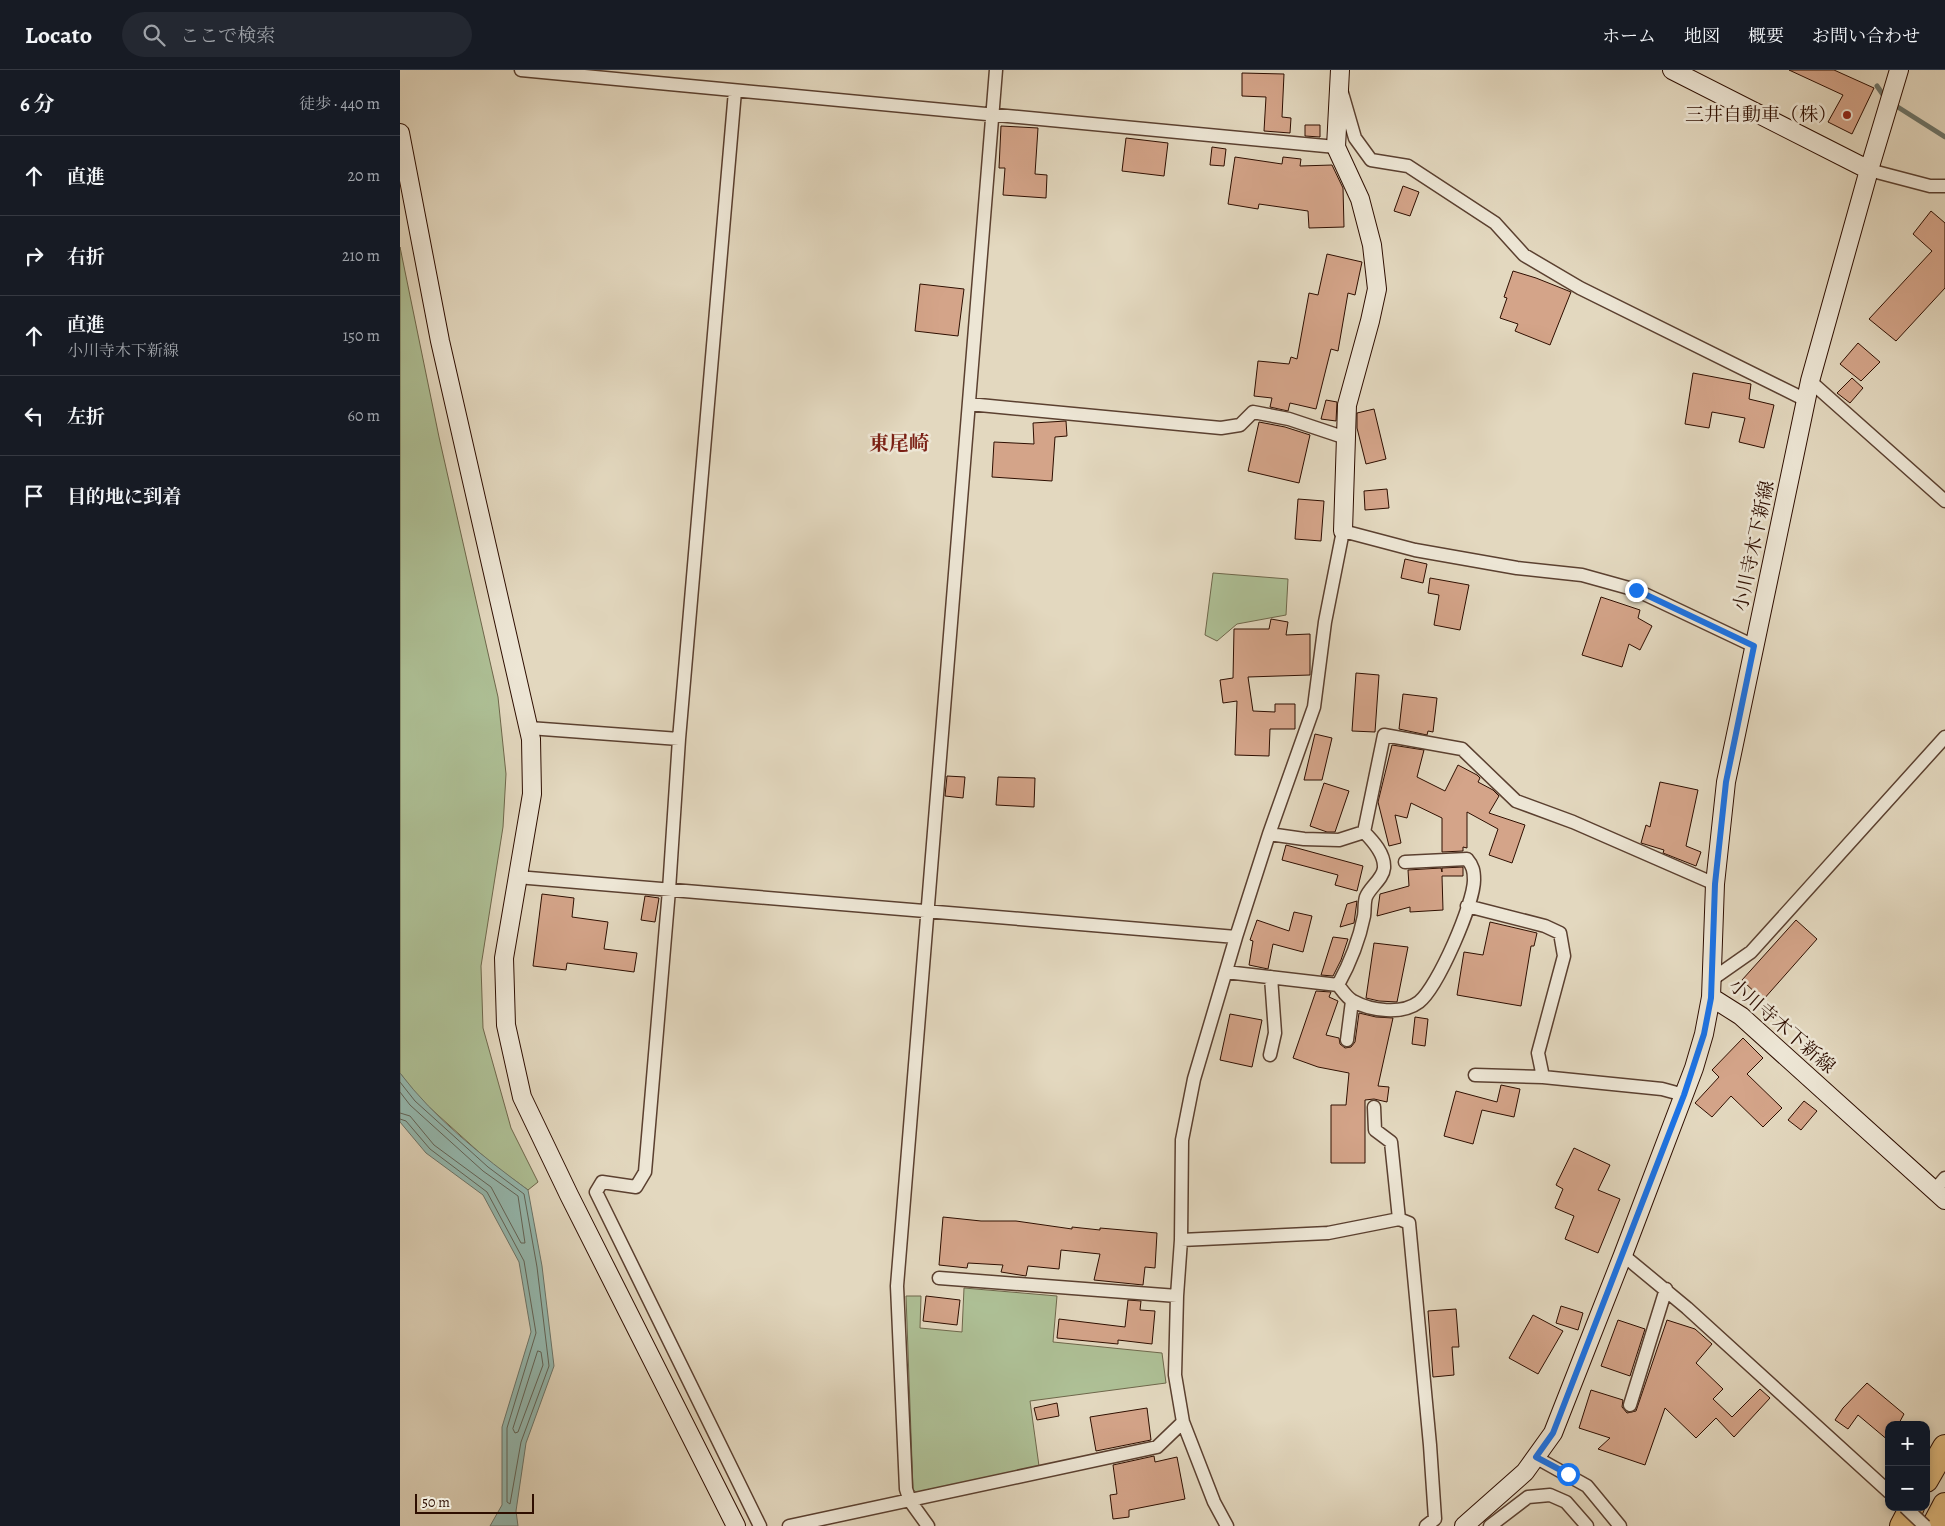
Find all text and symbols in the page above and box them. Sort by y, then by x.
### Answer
search box [122,12,472,57]
text: Locato [25,19,92,51]
icon: search [140,21,168,49]
text: ここで検索 [180,23,275,49]
text: ホーム [1602,24,1656,48]
text: 地図 [1684,24,1720,48]
text: 概要 [1748,24,1784,48]
text: お問い合わせ [1812,24,1920,48]
text: 6 分 [20,90,54,118]
text: 徒歩 · 440 m [299,93,380,115]
place label: 三井自動車（株） [1685,102,1837,128]
marker: 三井自動車（株） [1841,109,1853,121]
icon: ahead [20,162,48,190]
text: 直進 [67,164,105,190]
text: 20 m [347,165,380,187]
icon: right [20,242,48,270]
text: 右折 [67,244,105,270]
text: 210 m [342,245,380,267]
text: 直進 [67,312,105,338]
icon: ahead [20,322,48,350]
text: 150 m [343,325,380,347]
text: 小川寺木下新線 [67,340,179,362]
icon: left [20,402,48,430]
text: 左折 [67,404,105,430]
text: 60 m [348,405,380,427]
district label: 東尾崎 [869,430,929,457]
street label: 小川寺木下新線 [1727,478,1781,614]
icon: arrive [20,482,48,510]
text: 目的地に到着 [67,484,181,510]
route end [1625,579,1648,602]
street label: 小川寺木下新線 [1723,973,1841,1079]
map controls [1885,1421,1930,1511]
button: + [1885,1421,1930,1466]
route start [1557,1463,1580,1486]
button: − [1885,1466,1930,1511]
scale bar [415,1491,534,1514]
text: 50 m [422,1493,450,1512]

